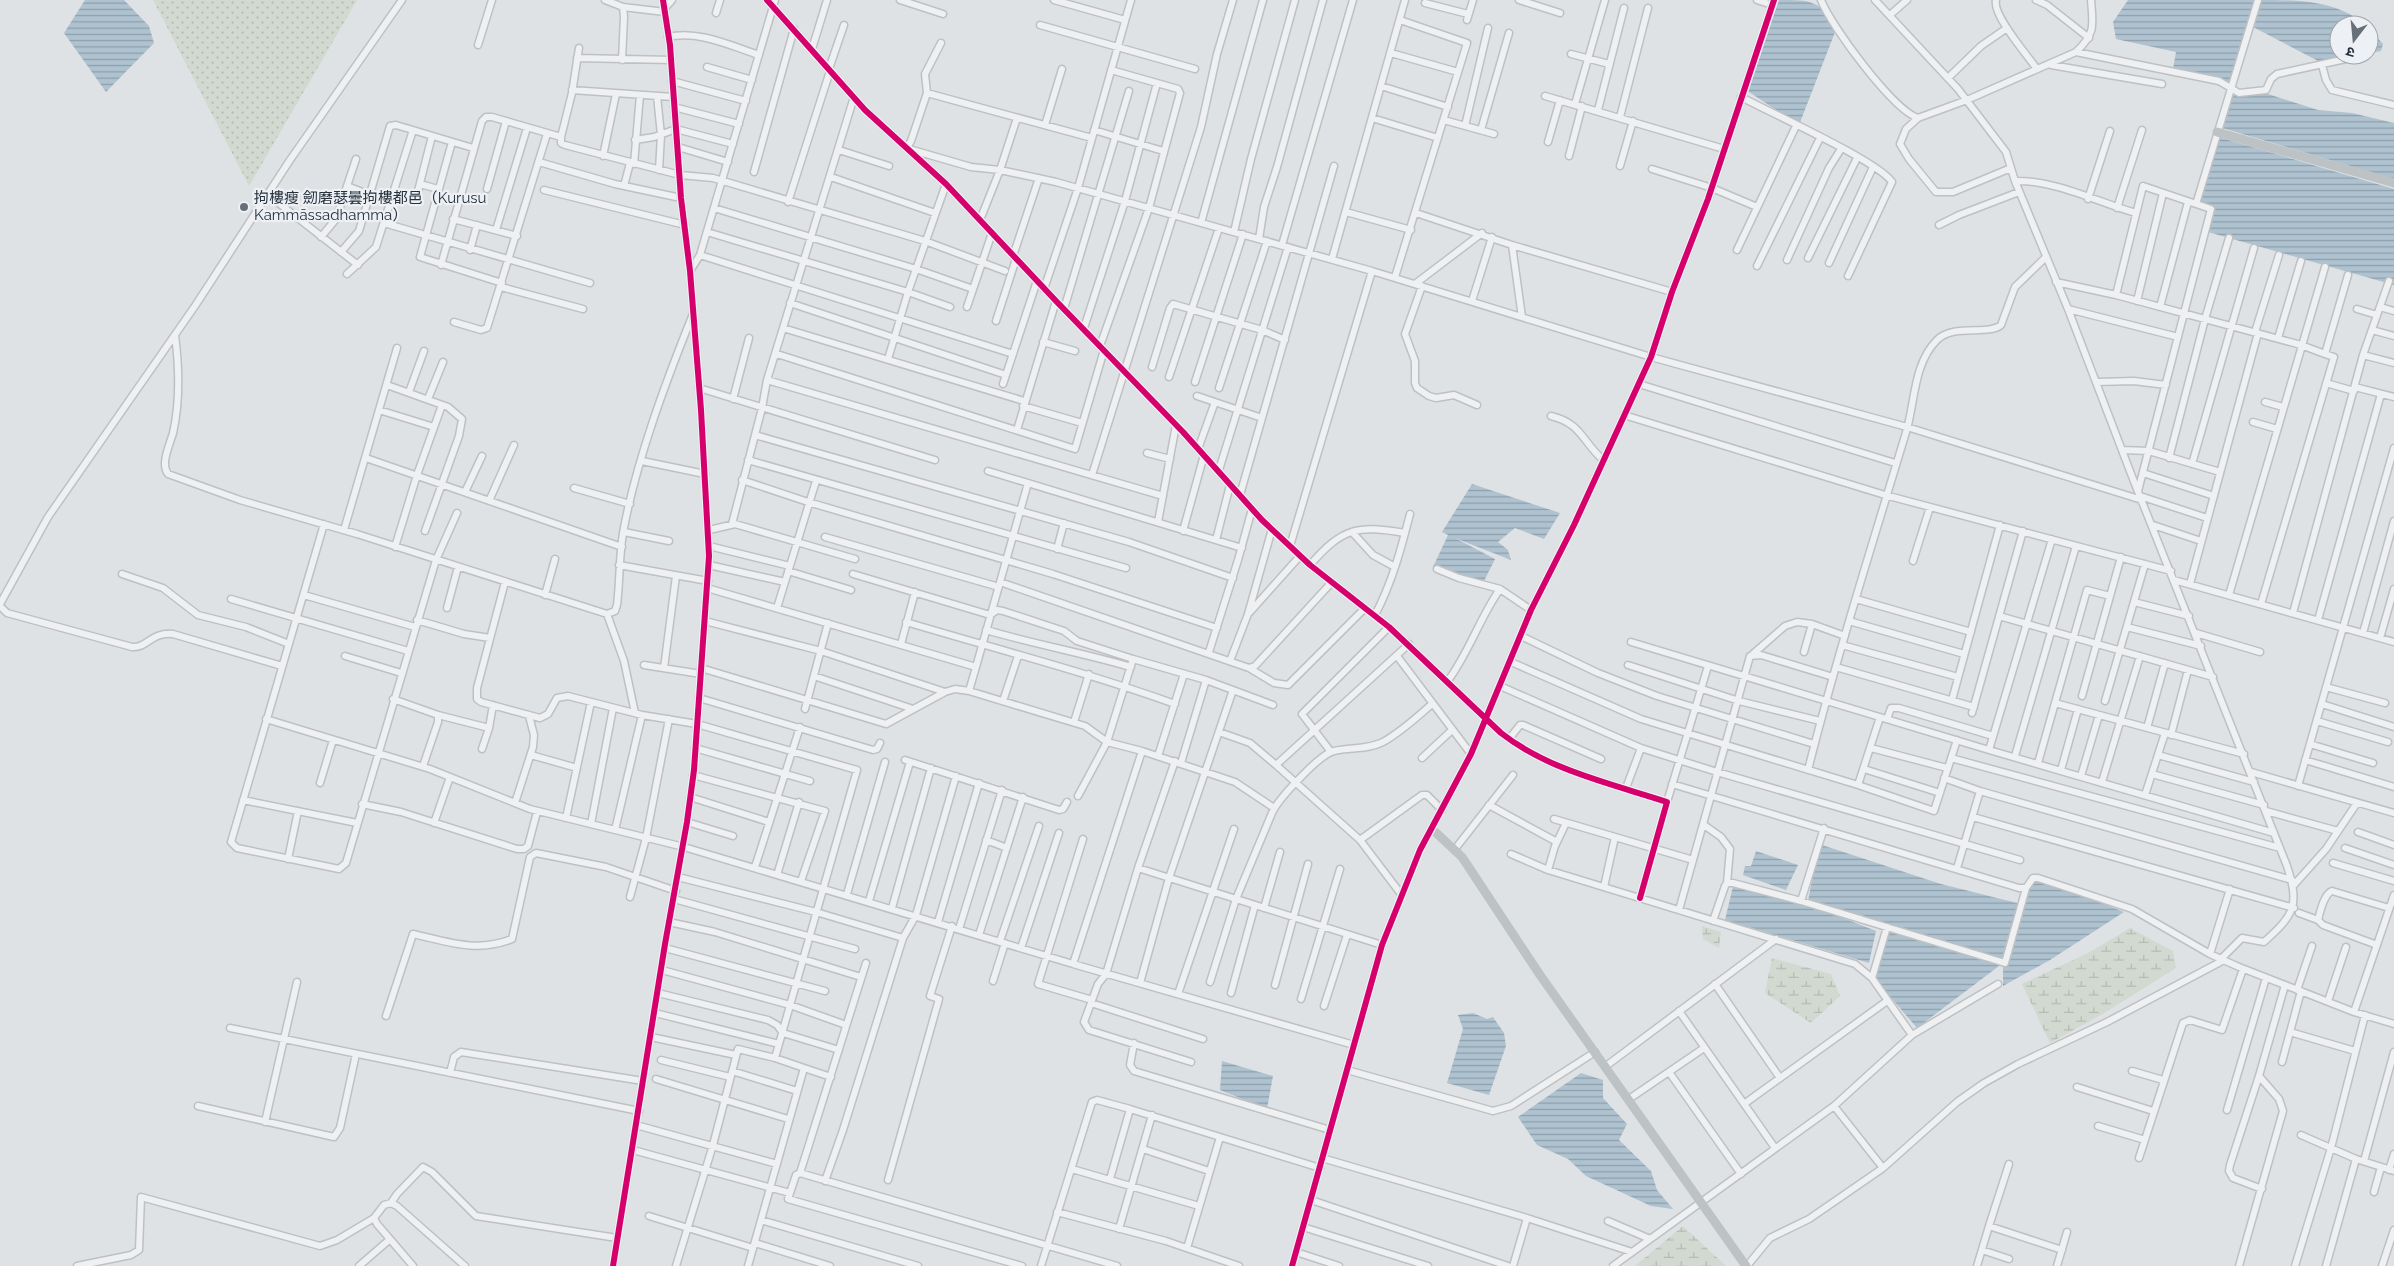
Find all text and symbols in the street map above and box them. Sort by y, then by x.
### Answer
north arrow [2329,15,2379,65]
text: उ [2344,43,2357,61]
place label: 拘樓瘦 劒磨瑟曇拘樓都邑（Kurusu Kammāssadhamma） [254,189,487,224]
marker: 拘樓瘦 劒磨瑟曇拘樓都邑（Kurusu Kammāssadhamma） [238,201,250,213]

